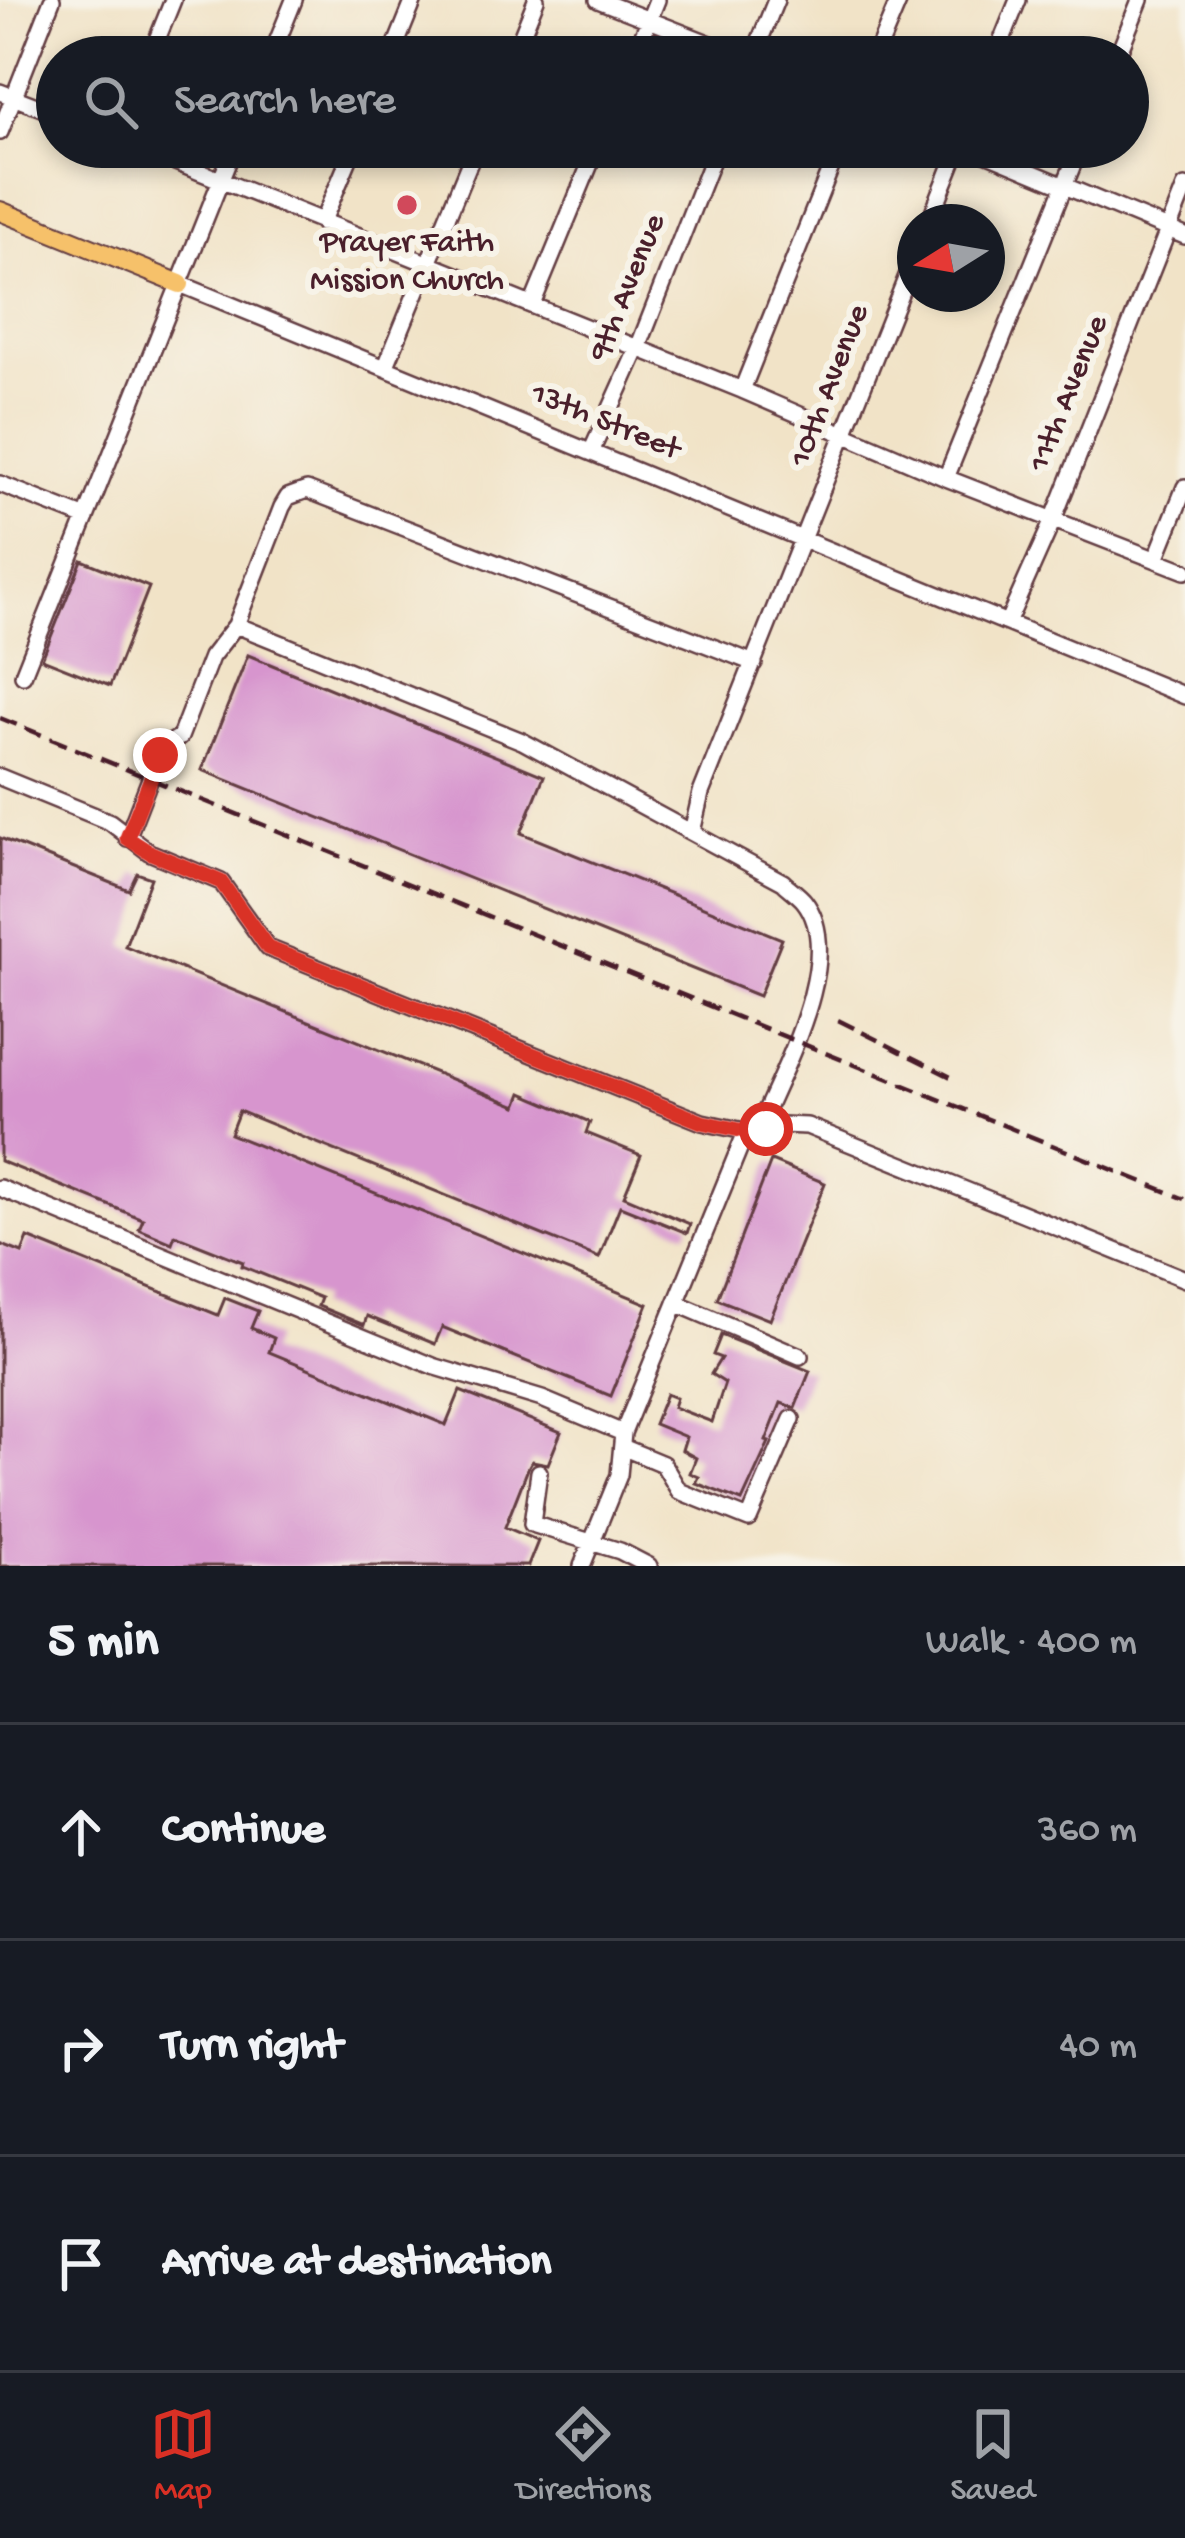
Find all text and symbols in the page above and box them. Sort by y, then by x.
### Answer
search box [36,36,1149,168]
icon: search [78,69,144,135]
text: Search here [174,76,396,129]
marker: Prayer Faith Mission Church [394,192,420,218]
north arrow [897,204,1005,312]
street label: 9th Avenue [582,208,676,368]
place label: Prayer Faith Mission Church [310,225,504,301]
street label: 10th Avenue [782,299,880,473]
street label: 11th Avenue [1021,310,1119,478]
street label: 13th Street [524,376,687,471]
route end [133,728,187,782]
route start [739,1102,793,1156]
text: 5 min [48,1614,158,1674]
text: Walk · 400 m [926,1621,1137,1667]
icon: ahead [48,1799,114,1865]
text: Continue [162,1805,325,1858]
text: 360 m [1038,1809,1137,1855]
icon: right [48,2015,114,2081]
text: Turn right [162,2021,342,2074]
text: 40 m [1059,2025,1137,2071]
icon: arrive [48,2231,114,2297]
text: Arrive at destination [162,2237,551,2290]
tab: Map [150,2401,216,2511]
tab: Directions [516,2401,650,2511]
tab: Saved [950,2401,1035,2511]

